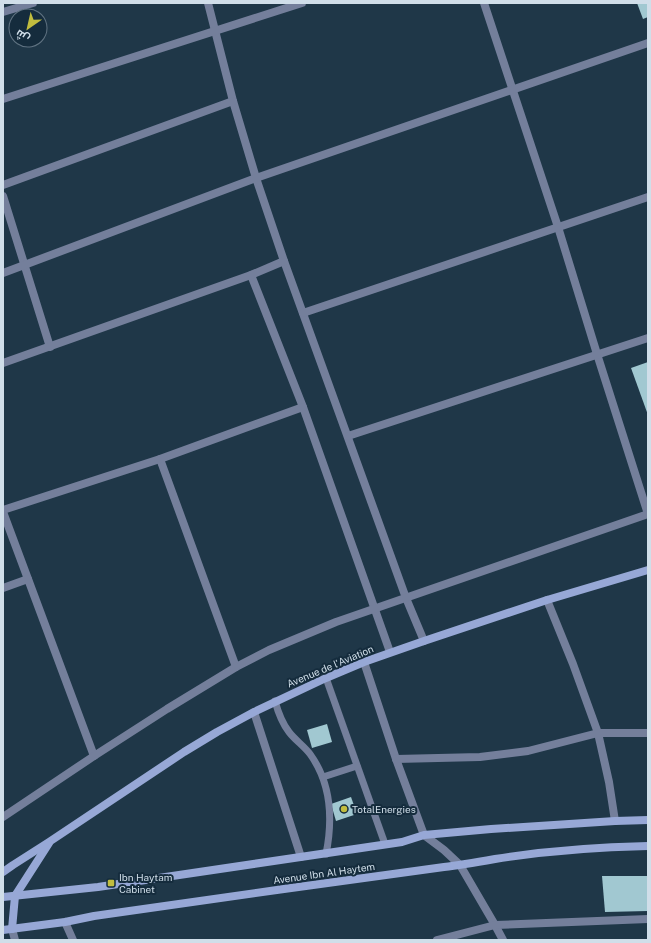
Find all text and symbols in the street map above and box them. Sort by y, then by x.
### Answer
north arrow [8,8,48,48]
text: ش [13,27,32,45]
street label: Avenue de l'Aviation [285,642,375,690]
place label: TotalEnergies [352,803,416,815]
marker: TotalEnergies [339,804,349,814]
street label: Avenue Ibn Al Haytem [272,860,376,886]
place label: Ibn Haytam Cabinet [119,871,172,895]
marker: Ibn Haytam Cabinet [106,878,116,888]

